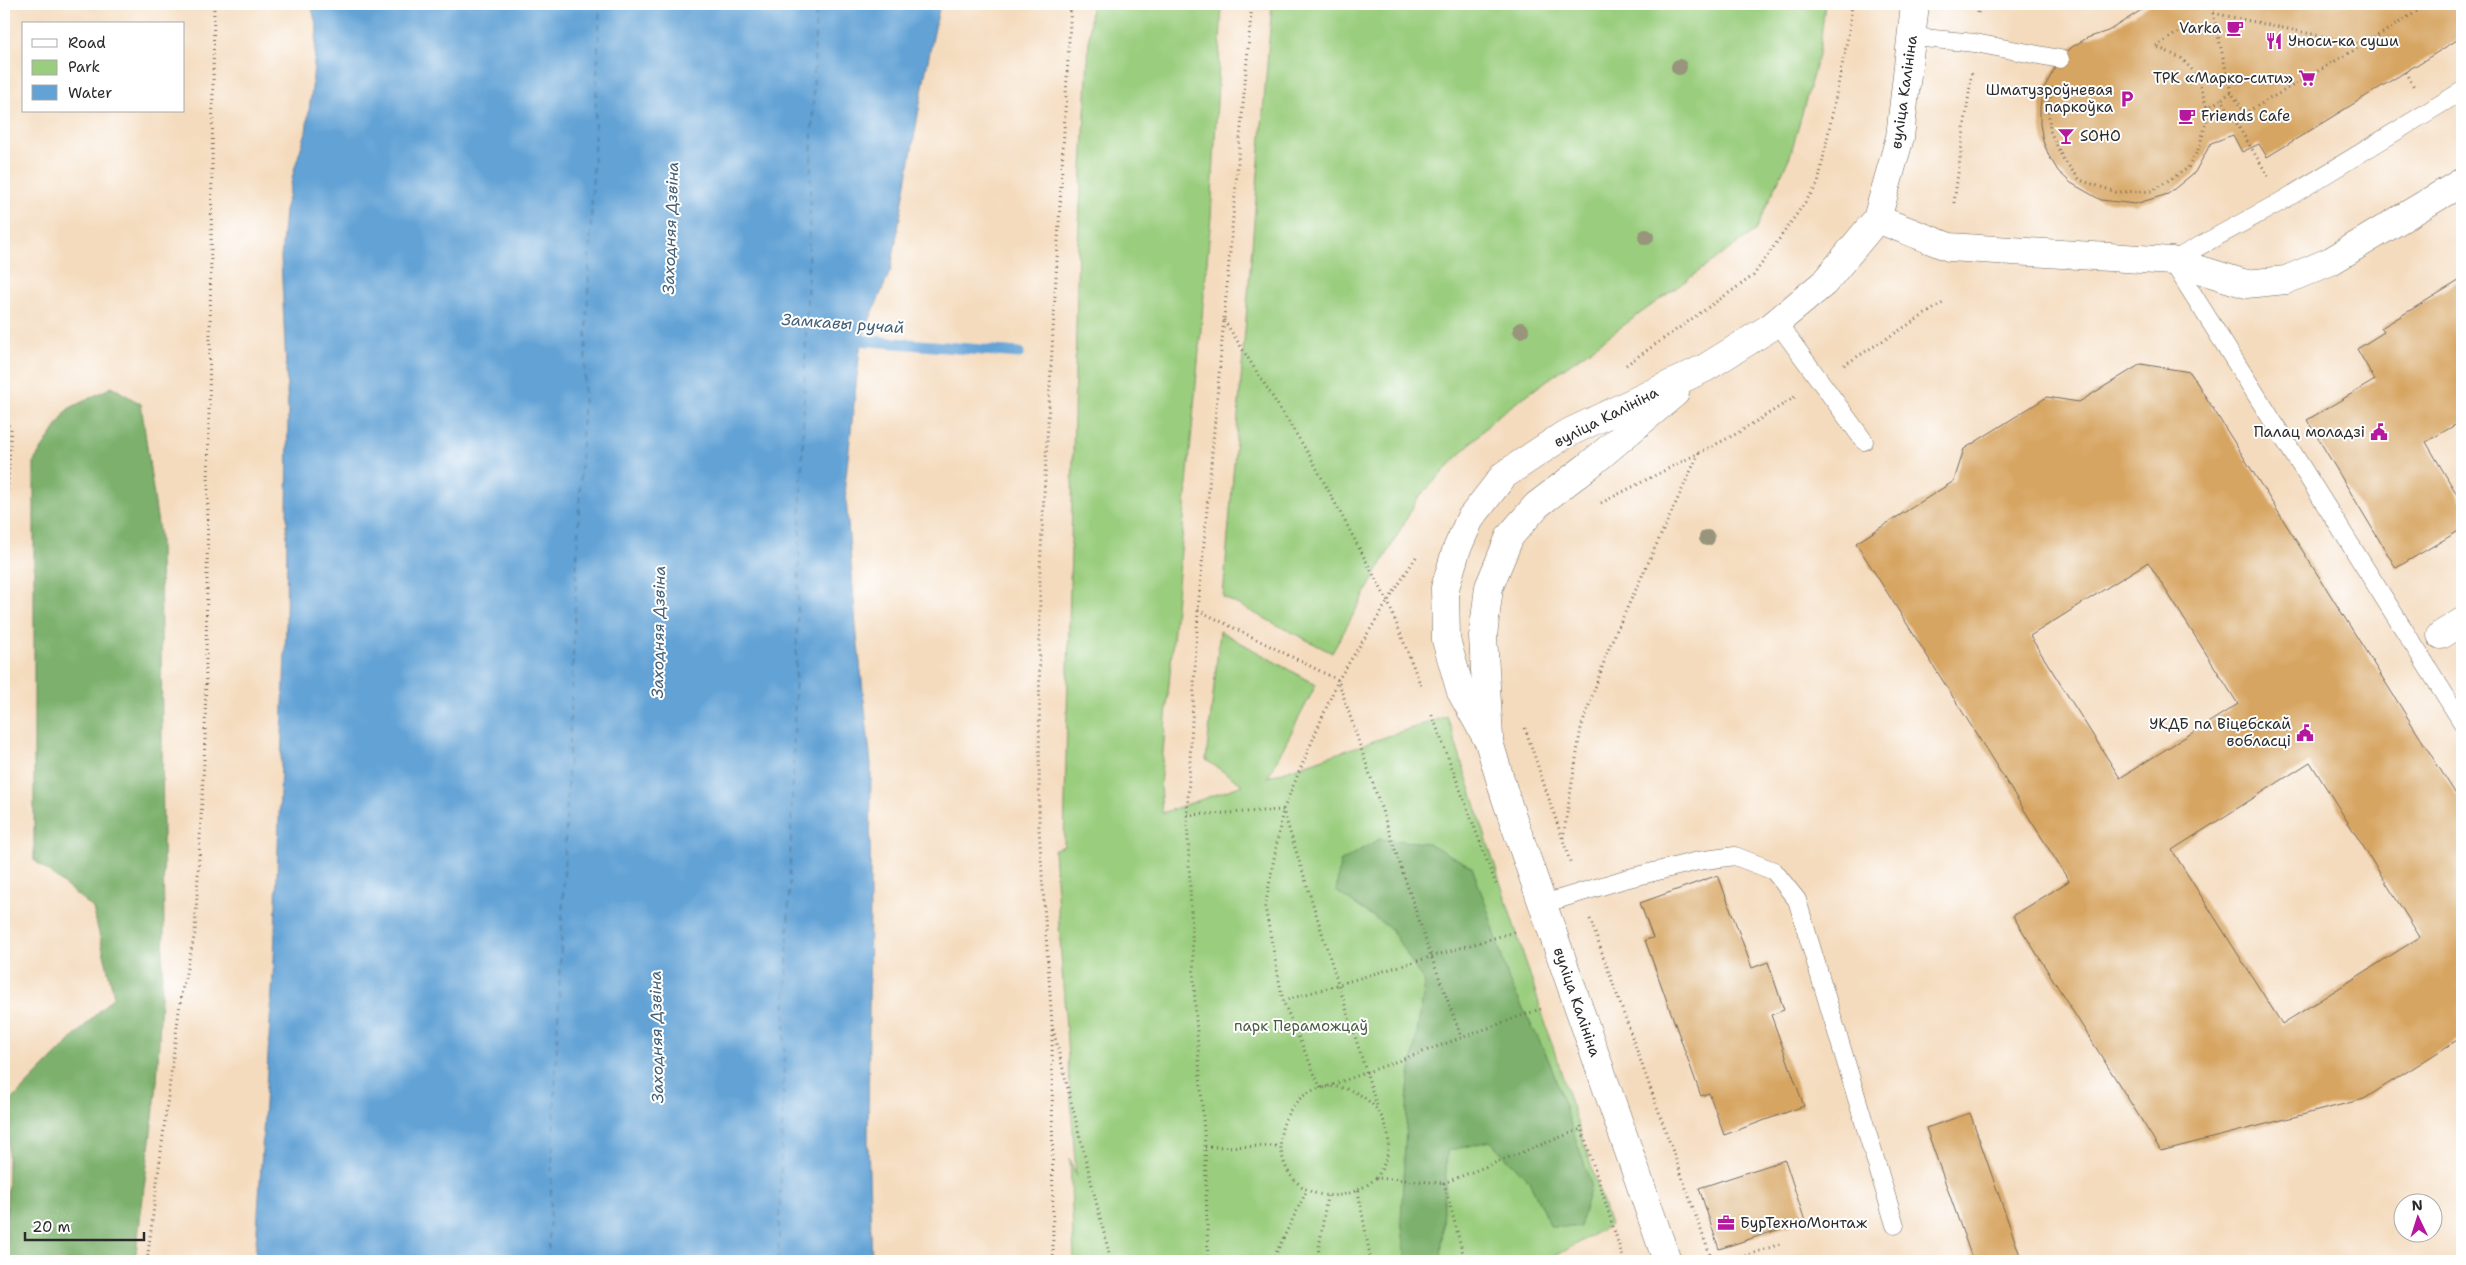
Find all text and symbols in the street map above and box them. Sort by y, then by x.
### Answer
place label: Varka [2179,18,2222,38]
cafe icon: Varka [2225,18,2245,38]
legend [22,22,185,112]
restaurant icon: Уноси-ка суши [2264,31,2284,51]
place label: Уноси-ка суши [2288,31,2399,51]
text: Road [68,33,106,53]
street label: вуліца Калініна [1886,33,1922,150]
text: Park [68,57,100,77]
place label: ТРК «Марко-сити» [2153,68,2293,88]
supermarket icon: ТРК «Марко-сити» [2297,68,2317,88]
place label: Шматузроўневая паркоўка [1986,80,2114,117]
text: Water [68,83,112,103]
parking icon: Шматузроўневая паркоўка [2117,89,2137,109]
cafe icon: Friends Cafe [2177,106,2197,126]
place label: Friends Cafe [2201,106,2290,126]
bar icon: SOHO [2056,126,2076,146]
place label: SOHO [2080,126,2121,146]
water label: Заходняя Дзвіна [658,161,683,295]
water label: Замкавы ручай [781,309,905,338]
street label: вуліца Калініна [1550,382,1662,452]
place label: Палац моладзі [2254,422,2365,442]
public building icon: Палац моладзі [2369,422,2389,442]
water label: Заходняя Дзвіна [647,566,670,698]
place label: УКДБ па Віцебскай вобласці [2149,714,2291,751]
public building icon: УКДБ па Віцебскай вобласці [2295,723,2315,743]
street label: вуліца Калініна [1549,945,1605,1060]
water label: Заходняя Дзвіна [645,971,668,1103]
park label: парк Пераможцаў [1234,1016,1368,1036]
north arrow [2394,1192,2444,1242]
text: N [2411,1196,2423,1214]
scale bar [25,1210,144,1242]
office icon: БурТехноМонтаж [1716,1213,1736,1233]
place label: БурТехноМонтаж [1740,1213,1868,1233]
text: 20 m [32,1217,71,1237]

